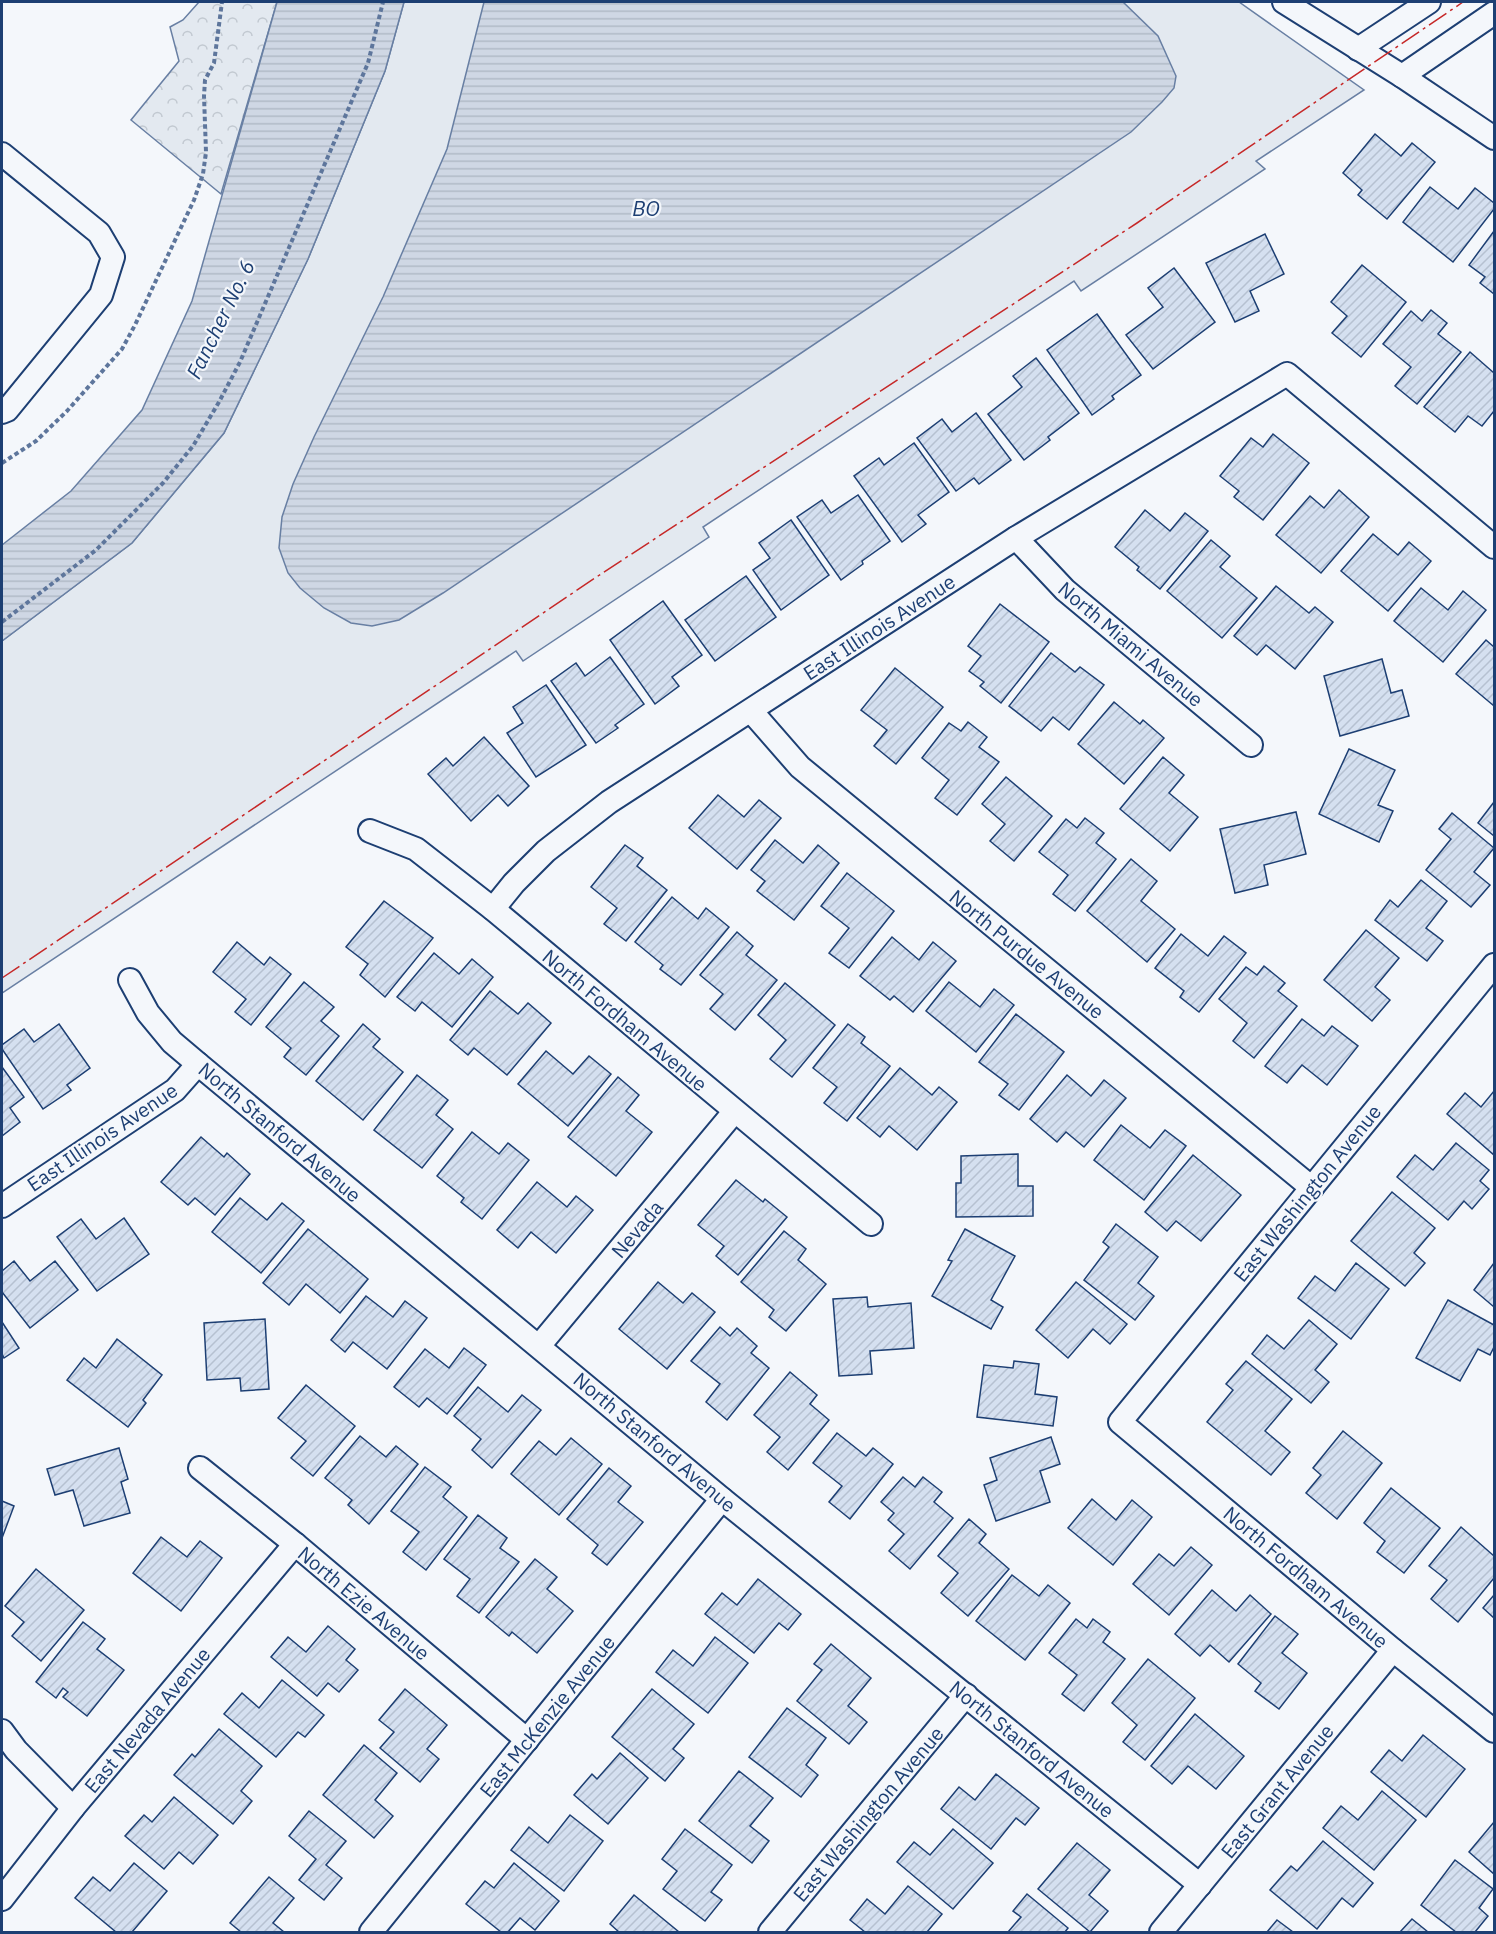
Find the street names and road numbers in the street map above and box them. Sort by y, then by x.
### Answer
street label: East Illinois Avenue [798,568,960,686]
street label: North Miami Avenue [1053,575,1209,713]
street label: North Purdue Avenue [944,883,1110,1025]
street label: North Fordham Avenue [537,943,713,1097]
street label: North Stanford Avenue [193,1056,367,1208]
street label: East Illinois Avenue [21,1077,183,1197]
street label: East Washington Avenue [1227,1099,1387,1287]
street label: Nevada [605,1194,669,1264]
street label: North Stanford Avenue [568,1366,742,1518]
street label: North Fordham Avenue [1218,1500,1394,1654]
street label: North Ezie Avenue [292,1540,436,1666]
street label: East McKenzie Avenue [473,1629,621,1803]
street label: East Nevada Avenue [78,1641,216,1799]
street label: North Stanford Avenue [944,1674,1120,1824]
street label: East Grant Avenue [1214,1718,1340,1864]
street label: East Washington Avenue [787,1721,949,1907]

